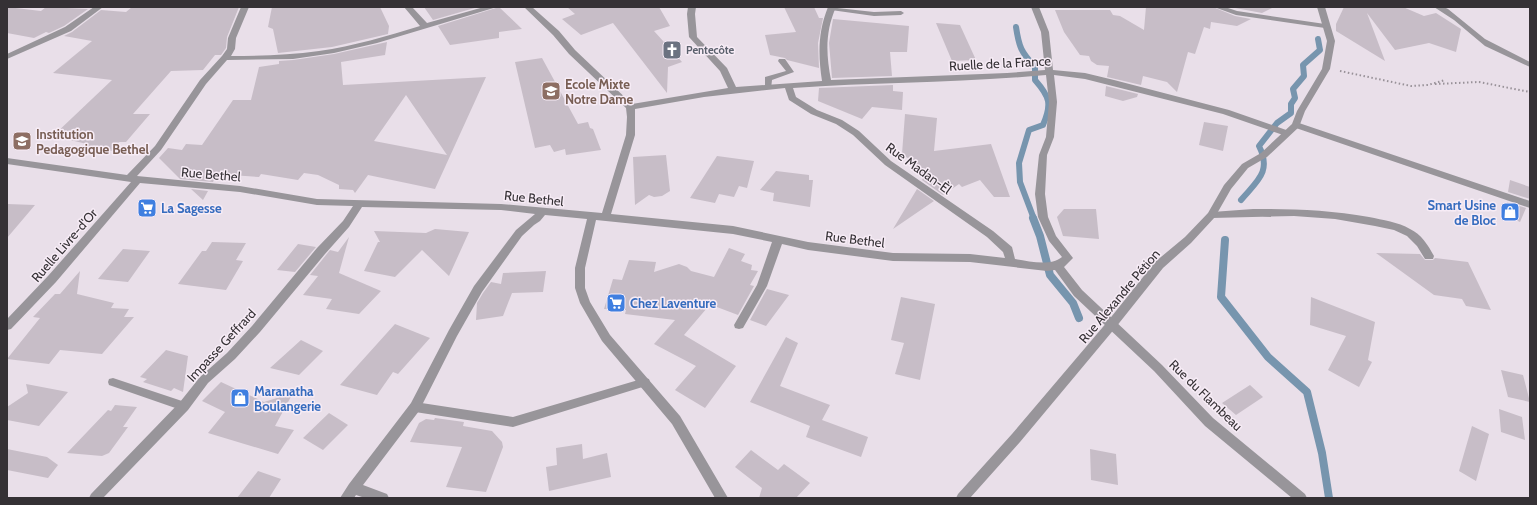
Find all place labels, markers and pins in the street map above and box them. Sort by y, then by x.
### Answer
church icon: Pentecôte [661,39,683,61]
place label: Pentecôte [686,43,734,57]
place label: Ecole Mixte Notre Dame [565,76,634,107]
school or university icon: Ecole Mixte Notre Dame [540,80,562,102]
place label: Institution Pedagogique Bethel [36,126,149,157]
school or university icon: Institution Pedagogique Bethel [11,130,33,152]
supermarket icon: La Sagesse [136,197,158,219]
place label: Smart Usine de Bloc [1427,197,1496,228]
place label: La Sagesse [161,200,222,216]
shop icon: Smart Usine de Bloc [1499,201,1521,223]
supermarket icon: Chez Laventure [605,292,627,314]
place label: Chez Laventure [630,295,717,311]
place label: Maranatha Boulangerie [254,383,321,414]
shop icon: Maranatha Boulangerie [229,387,251,409]

